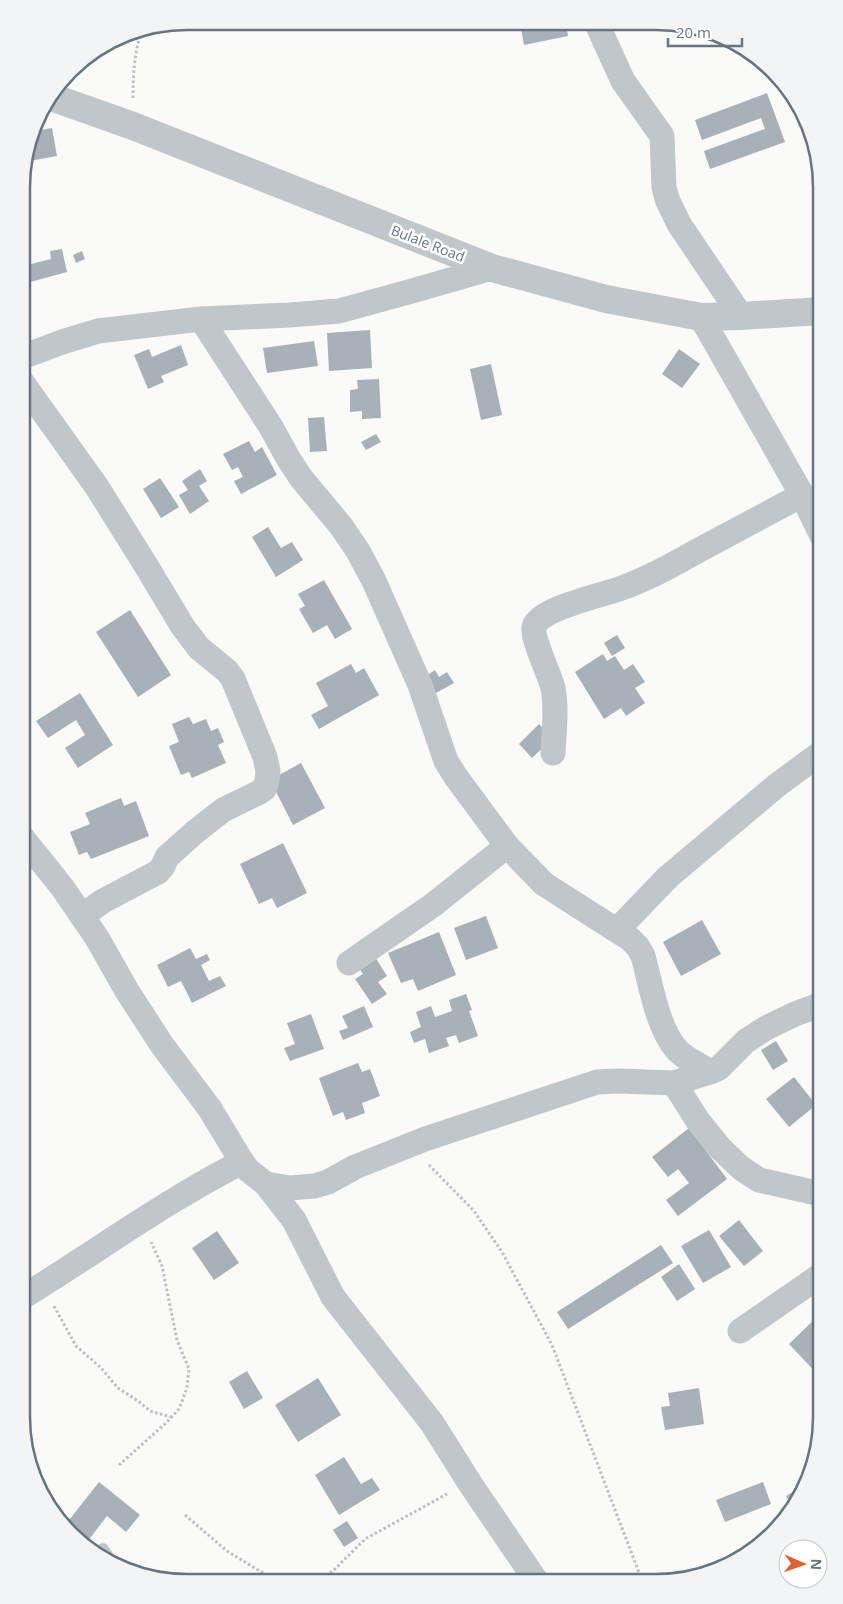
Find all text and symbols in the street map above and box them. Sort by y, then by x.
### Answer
scale bar [668,15,742,47]
text: 20 m [676,22,711,42]
street label: Bulale Road [388,220,468,266]
north arrow [778,1539,828,1589]
text: N [807,1558,826,1570]

